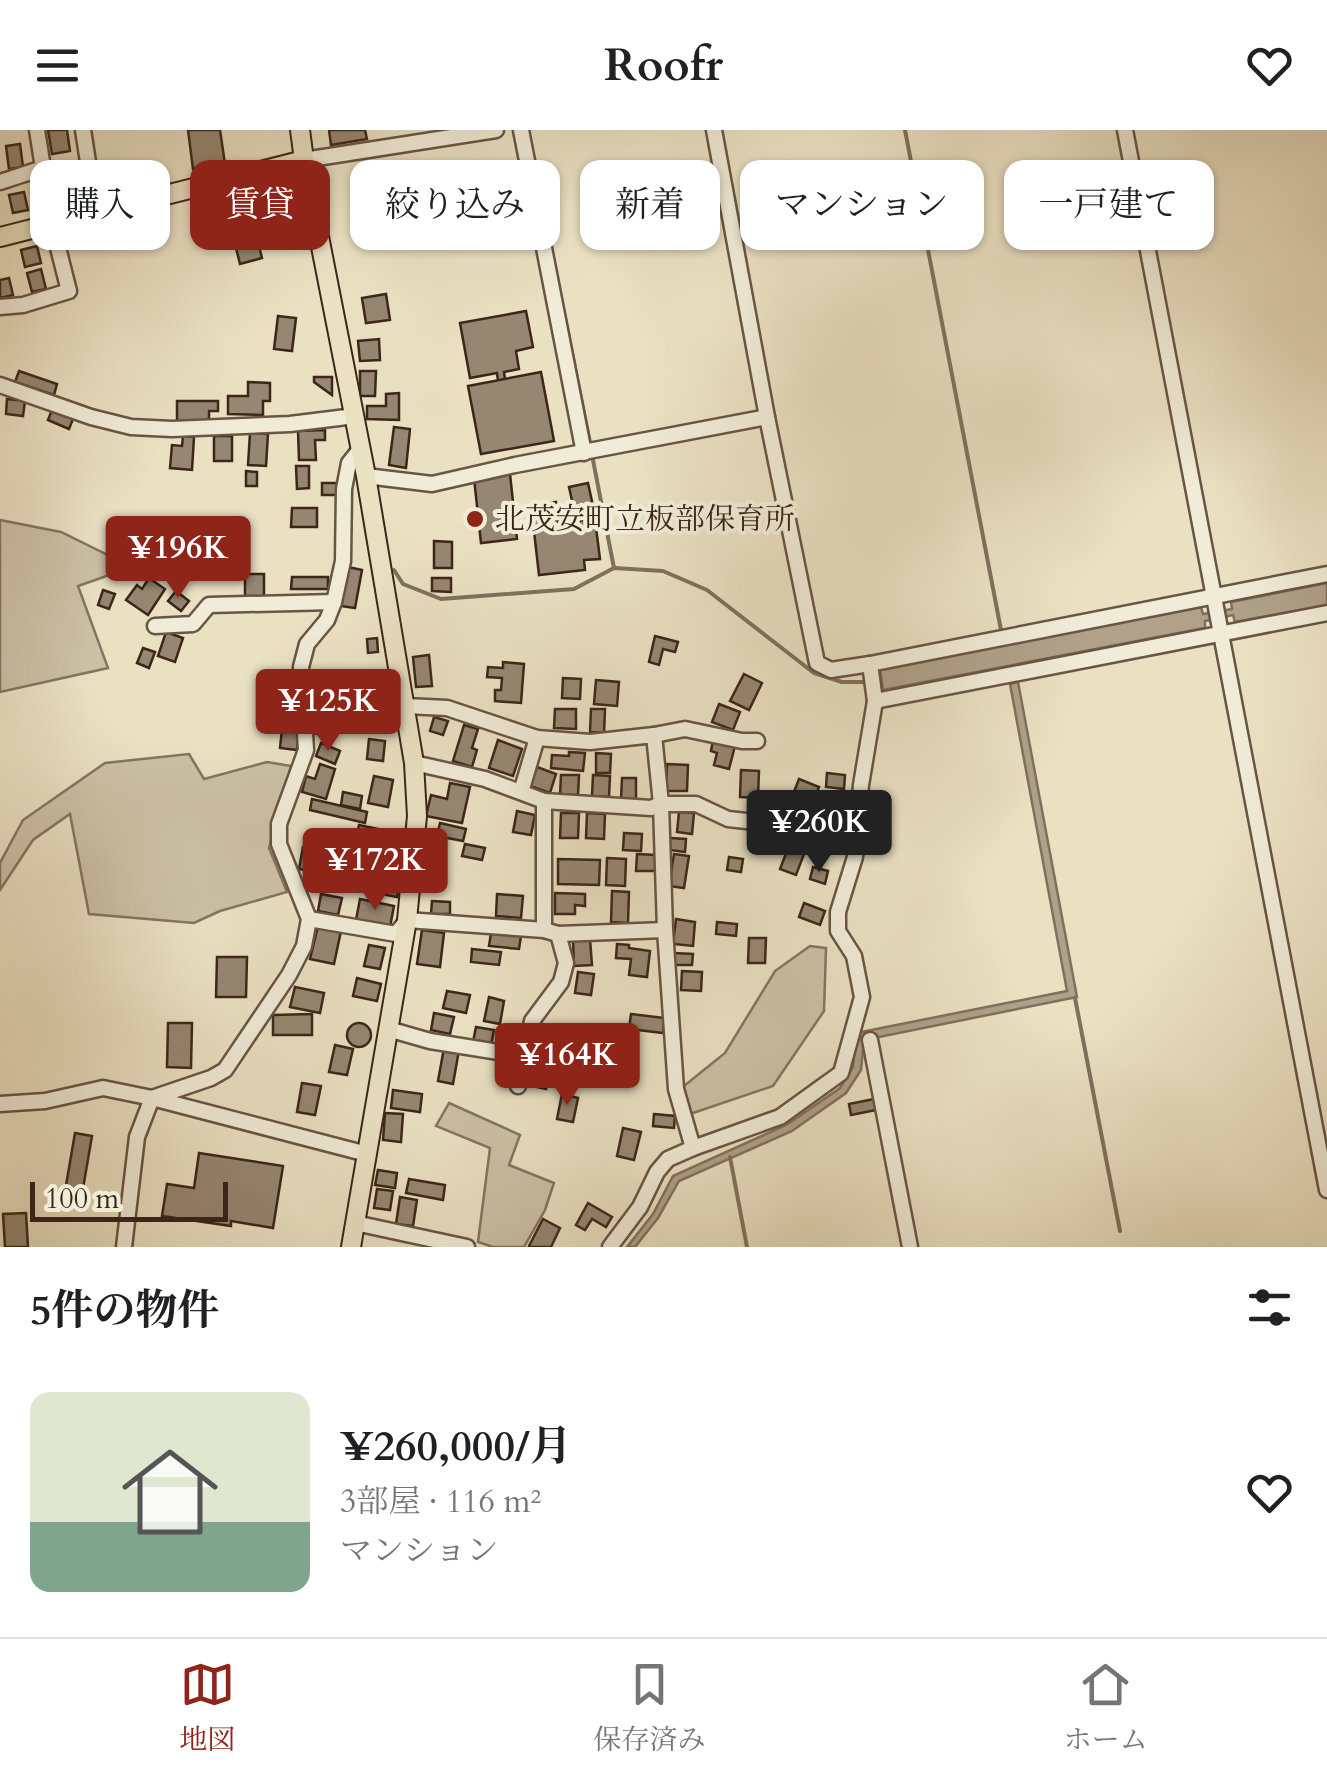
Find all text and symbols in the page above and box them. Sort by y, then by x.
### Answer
text: Roofr [604,35,723,96]
icon: menu [30,38,85,93]
icon: heart [1242,38,1297,93]
chip: 購入 [30,160,170,250]
chip: 賃貸 [190,160,330,250]
chip: 絞り込み [350,160,560,250]
chip: 新着 [580,160,720,250]
chip: マンション [740,160,984,250]
chip: 一戸建て [1004,160,1214,250]
place label: 北茂安町立板部保育所 [495,499,795,540]
marker: 北茂安町立板部保育所 [464,508,486,530]
pin: ¥196K [108,516,248,601]
text: ¥196K [128,526,228,570]
pin: ¥125K [258,669,398,754]
text: ¥125K [278,679,378,723]
pin: ¥260K [749,790,889,875]
text: ¥260K [769,800,869,844]
pin: ¥172K [305,828,445,913]
text: ¥172K [325,838,425,882]
pin: ¥164K [497,1023,637,1108]
text: ¥164K [517,1033,617,1077]
scale bar [30,1177,228,1222]
text: 100 m [45,1180,119,1218]
icon: filters [1242,1280,1297,1335]
text: 5件の物件 [30,1282,220,1339]
text: ¥260,000/月 [340,1418,572,1475]
icon: home [110,1432,230,1552]
icon: heart [1242,1465,1297,1520]
text: 3部屋 · 116 m² [340,1480,541,1524]
text: マンション [340,1529,499,1573]
tab: 地図 [179,1657,235,1759]
tab: 保存済み [593,1657,706,1759]
tab: ホーム [1064,1657,1148,1759]

